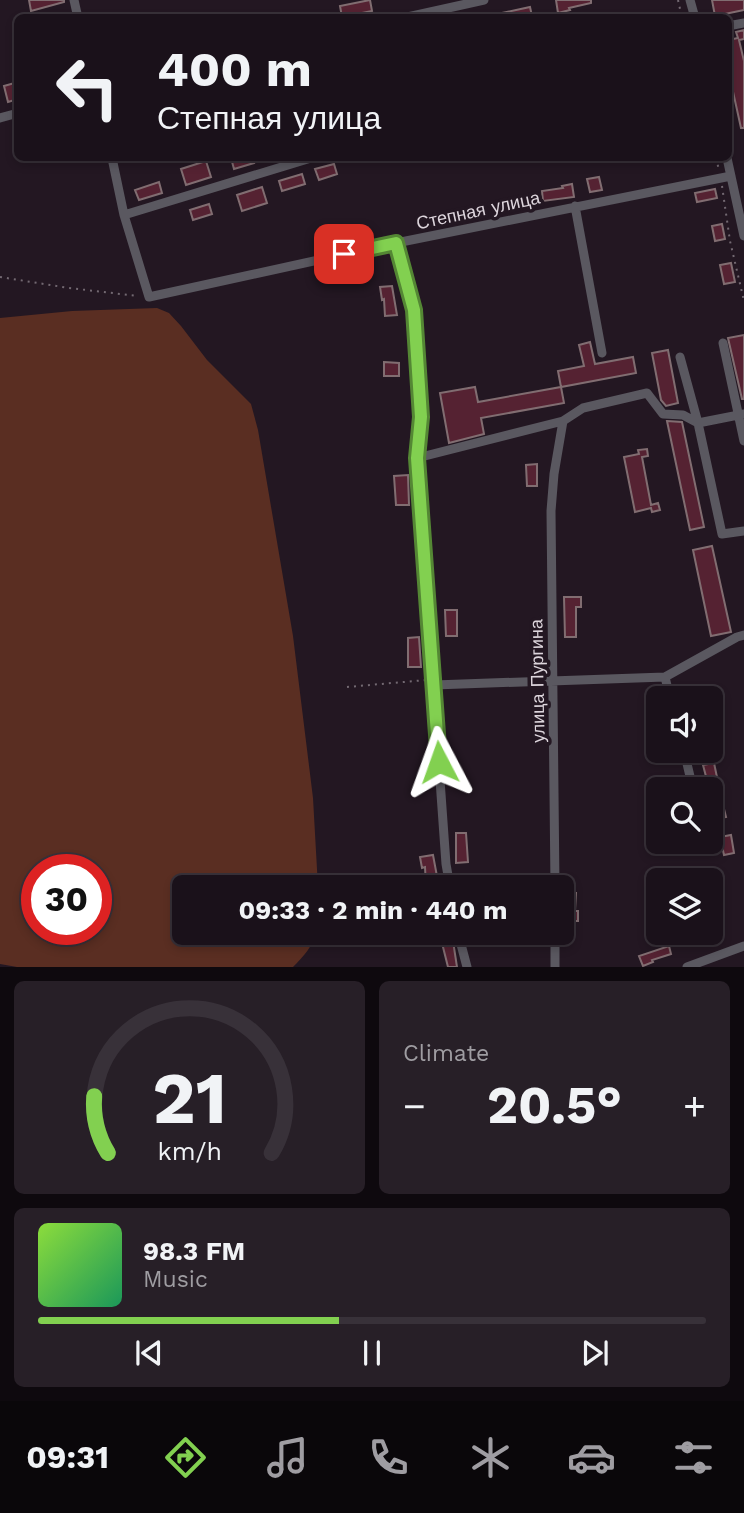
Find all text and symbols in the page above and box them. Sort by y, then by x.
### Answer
text: 400 m [157,40,312,98]
icon: left [42,42,133,133]
text: Степная улица [157,99,381,137]
street label: Степная улица [414,186,543,233]
pin [314,224,374,284]
icon: arrive [325,235,363,273]
street label: улица Пургина [525,618,549,743]
map controls [646,686,723,945]
button: sound [646,686,723,763]
position arrow [402,725,476,799]
button: search [646,777,723,854]
speed limit sign: 30 [21,854,112,945]
button: layers [646,868,723,945]
text: 09:33 · 2 min · 440 m [239,895,507,925]
text: Climate [403,1040,489,1067]
text: 21 [152,1056,227,1142]
text: 20.5° [487,1075,622,1136]
text: − [403,1084,426,1128]
text: + [683,1084,706,1128]
text: km/h [157,1137,222,1166]
text: 98.3 FM [143,1236,245,1266]
text: Music [143,1266,208,1293]
icon: previous [130,1334,168,1372]
icon: pause [353,1334,391,1372]
icon: next [576,1334,614,1372]
icon: directions [161,1433,210,1482]
icon: music [263,1433,312,1482]
icon: phone [364,1433,413,1482]
icon: climate [466,1433,515,1482]
icon: car [567,1433,616,1482]
icon: filters [669,1433,718,1482]
text: 09:31 [26,1438,109,1476]

